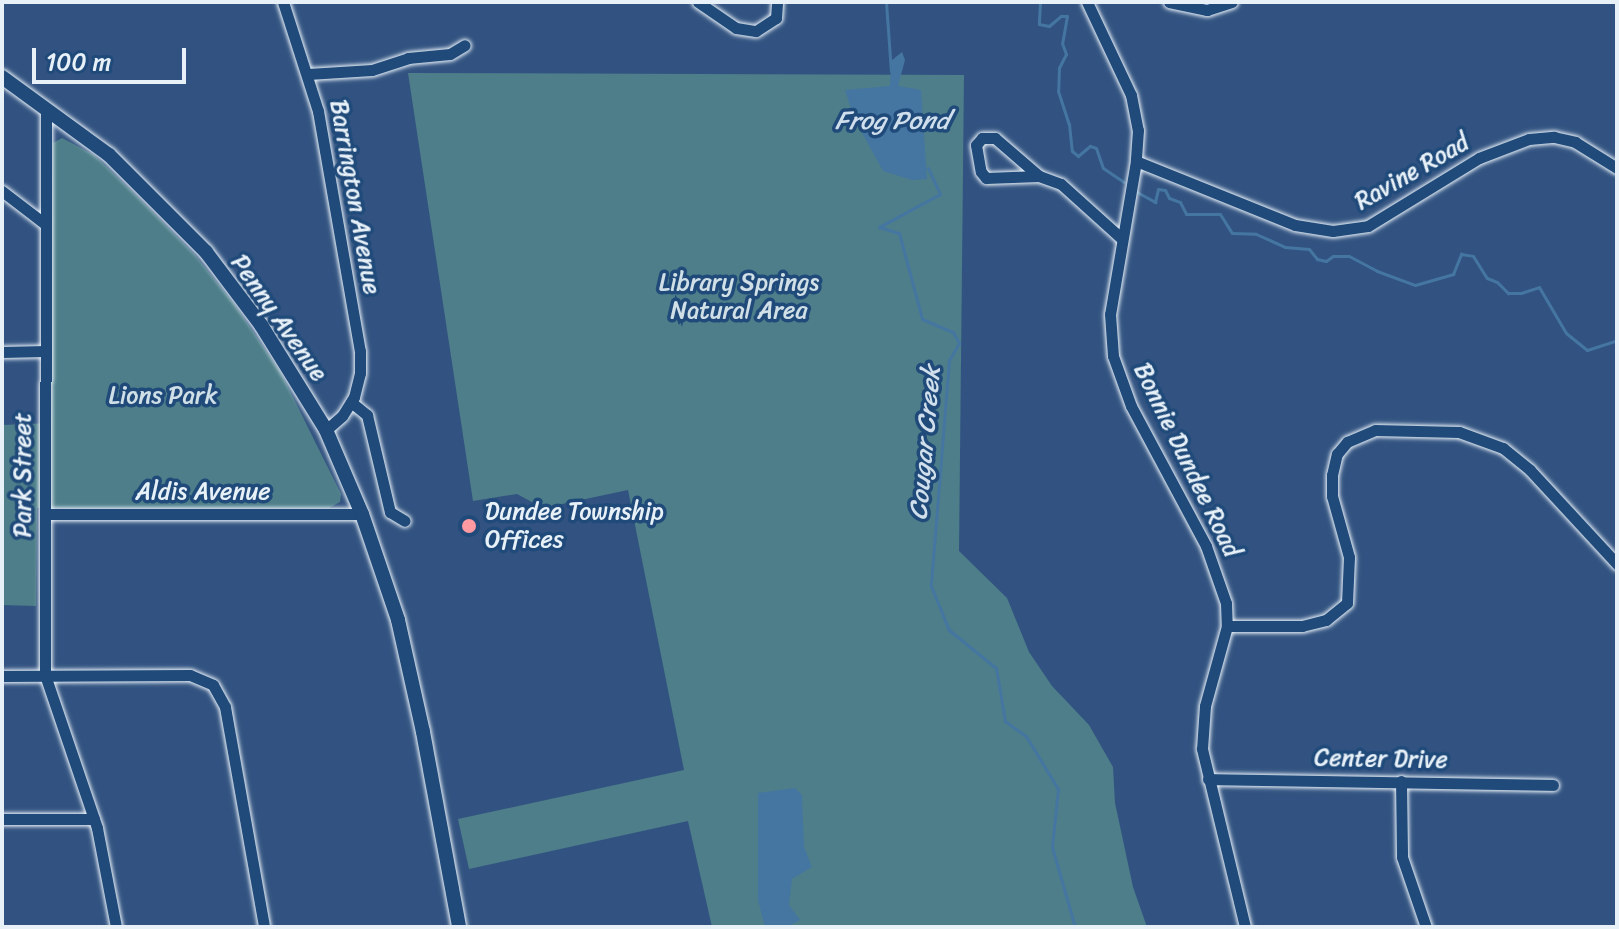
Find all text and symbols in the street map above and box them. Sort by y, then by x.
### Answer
scale bar [36,32,190,82]
text: 100 m [46,41,111,83]
street label: Barrington Avenue [324,98,386,296]
water label: Frog Pond [835,105,949,137]
street label: Ravine Road [1350,128,1474,216]
street label: Penny Avenue [225,249,333,387]
park label: Library Springs Natural Area [658,269,820,325]
street label: Bonnie Dundee Road [1128,358,1246,562]
water label: Cougar Creek [903,365,947,521]
park label: Lions Park [108,382,218,410]
street label: Park Street [9,412,37,538]
street label: Aldis Avenue [136,478,270,506]
place label: Dundee Township Offices [485,498,663,554]
marker: Dundee Township Offices [460,517,478,535]
street label: Center Drive [1314,743,1448,775]

